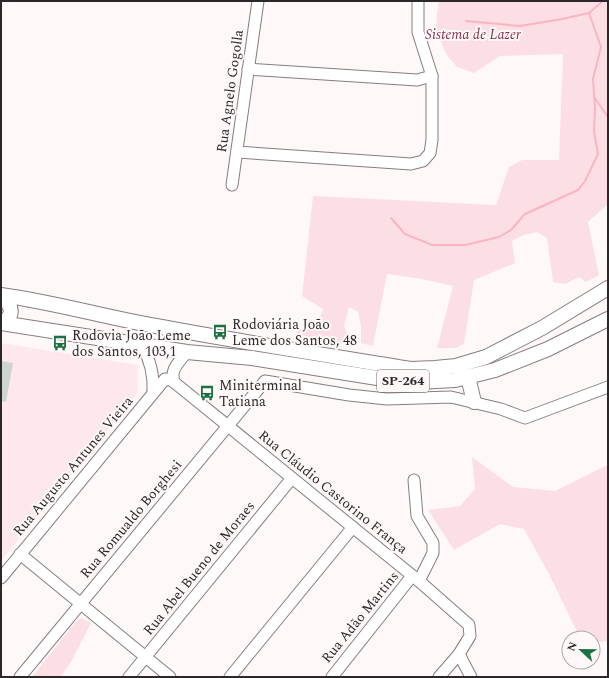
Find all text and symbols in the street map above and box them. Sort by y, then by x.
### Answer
park label: Sistema de Lazer [425,24,521,45]
street label: Rua Agnelo Gogolla [211,28,249,154]
place label: Rodoviária João Leme dos Santos, 48 [232,314,357,351]
bus stop icon: Rodoviária João Leme dos Santos, 48 [211,323,229,341]
place label: Rodovia João Leme dos Santos, 103,1 [72,325,191,362]
bus stop icon: Rodovia João Leme dos Santos, 103,1 [51,334,69,352]
road number: SP-264 [377,370,429,392]
place label: Miniterminal Tatiana [219,375,302,412]
bus stop icon: Miniterminal Tatiana [198,384,216,402]
street label: Rua Augusto Antunes Vieira [8,391,138,541]
street label: Rua Cláudio Castorino França [254,425,412,559]
street label: Rua Romualdo Borghesi [75,455,187,583]
street label: Rua Abel Bueno de Moraes [138,496,260,640]
street label: Rua Adão Martins [316,567,404,667]
north arrow [561,630,601,670]
text: N [563,639,582,654]

